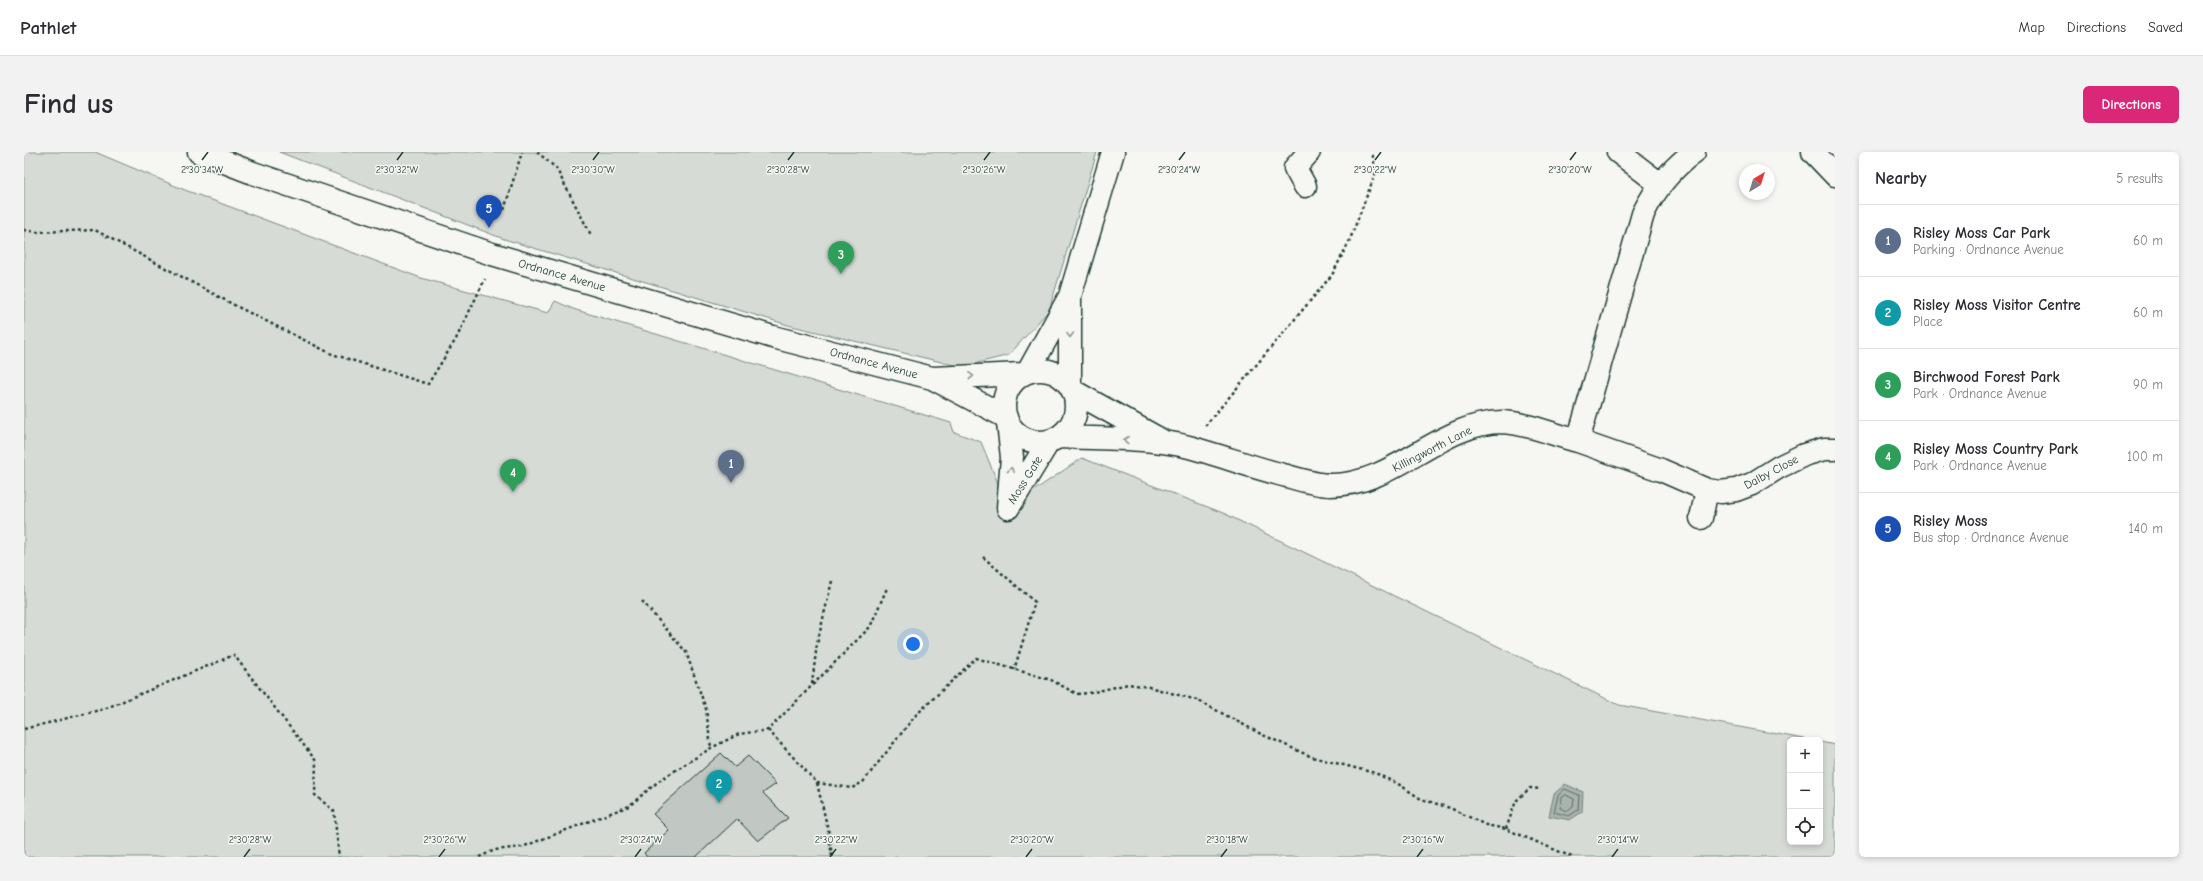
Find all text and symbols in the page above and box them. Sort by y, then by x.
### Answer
text: Pathlet [20,17,76,39]
text: Map [2018,19,2045,36]
text: Directions [2067,19,2126,36]
text: Saved [2148,19,2183,36]
button: Directions [2083,86,2179,123]
text: Find us [24,88,113,120]
text: 2°30'34"W [181,164,223,176]
text: 2°30'32"W [376,164,419,176]
text: 2°30'30"W [571,164,615,176]
text: 2°30'28"W [767,164,810,176]
text: 2°30'26"W [963,164,1006,176]
text: 2°30'24"W [1158,164,1200,176]
text: 2°30'22"W [1354,164,1397,176]
text: 2°30'20"W [1548,164,1592,176]
north arrow [1739,164,1775,200]
text: Nearby [1875,169,1926,188]
text: 5 results [2116,171,2163,186]
pin: 5 [476,195,502,228]
text: Risley Moss Car Park [1913,224,2050,242]
text: 1 [1885,233,1891,248]
text: 60 m [2133,233,2163,248]
pin: 3 [828,241,854,274]
text: Parking · Ordnance Avenue [1913,242,2064,257]
street label: Ordnance Avenue [517,256,607,294]
text: Risley Moss Visitor Centre [1913,296,2081,314]
text: 2 [1885,305,1891,320]
text: 60 m [2133,305,2163,320]
text: Place [1913,314,1943,329]
one-way arrow [1066,332,1074,338]
street label: Ordnance Avenue [829,345,919,381]
text: Birchwood Forest Park [1913,368,2060,386]
one-way arrow [968,372,974,381]
text: 3 [1885,377,1891,392]
text: 90 m [2133,377,2163,392]
text: Park · Ordnance Avenue [1913,386,2047,401]
street label: Killingworth Lane [1390,423,1474,475]
one-way arrow [1123,436,1129,445]
text: Risley Moss Country Park [1913,440,2078,458]
text: 4 [1885,449,1891,464]
text: 100 m [2127,449,2163,464]
pin: 1 [718,450,744,483]
street label: Dalby Close [1742,452,1800,492]
street label: Moss Gate [1005,453,1045,507]
text: Park · Ordnance Avenue [1913,458,2047,473]
pin: 4 [500,459,526,492]
one-way arrow [1007,467,1016,473]
text: Risley Moss [1913,512,1987,530]
text: 5 [1885,521,1891,536]
text: 140 m [2129,521,2163,536]
text: Bus stop · Ordnance Avenue [1913,530,2069,545]
your location [903,634,923,654]
map controls [1787,737,1823,845]
button: + [1787,737,1823,773]
pin: 2 [706,770,732,803]
button: − [1787,773,1823,809]
button: locate [1787,809,1823,845]
text: 2°30'28"W [229,834,272,846]
text: 2°30'26"W [424,834,467,846]
text: 2°30'24"W [620,834,662,846]
text: 2°30'22"W [815,834,858,846]
text: 2°30'20"W [1010,834,1054,846]
text: 2°30'18"W [1206,834,1248,846]
text: 2°30'16"W [1402,834,1444,846]
text: 2°30'14"W [1597,834,1639,846]

